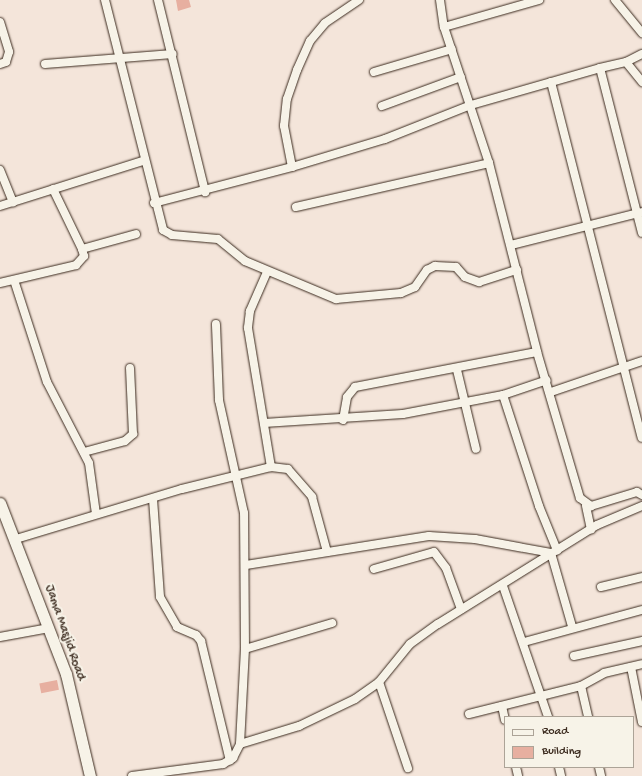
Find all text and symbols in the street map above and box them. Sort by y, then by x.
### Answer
street label: Jama Masjid Road [40,583,88,683]
legend [504,716,634,768]
text: Road [542,725,568,739]
text: Building [542,745,581,759]

